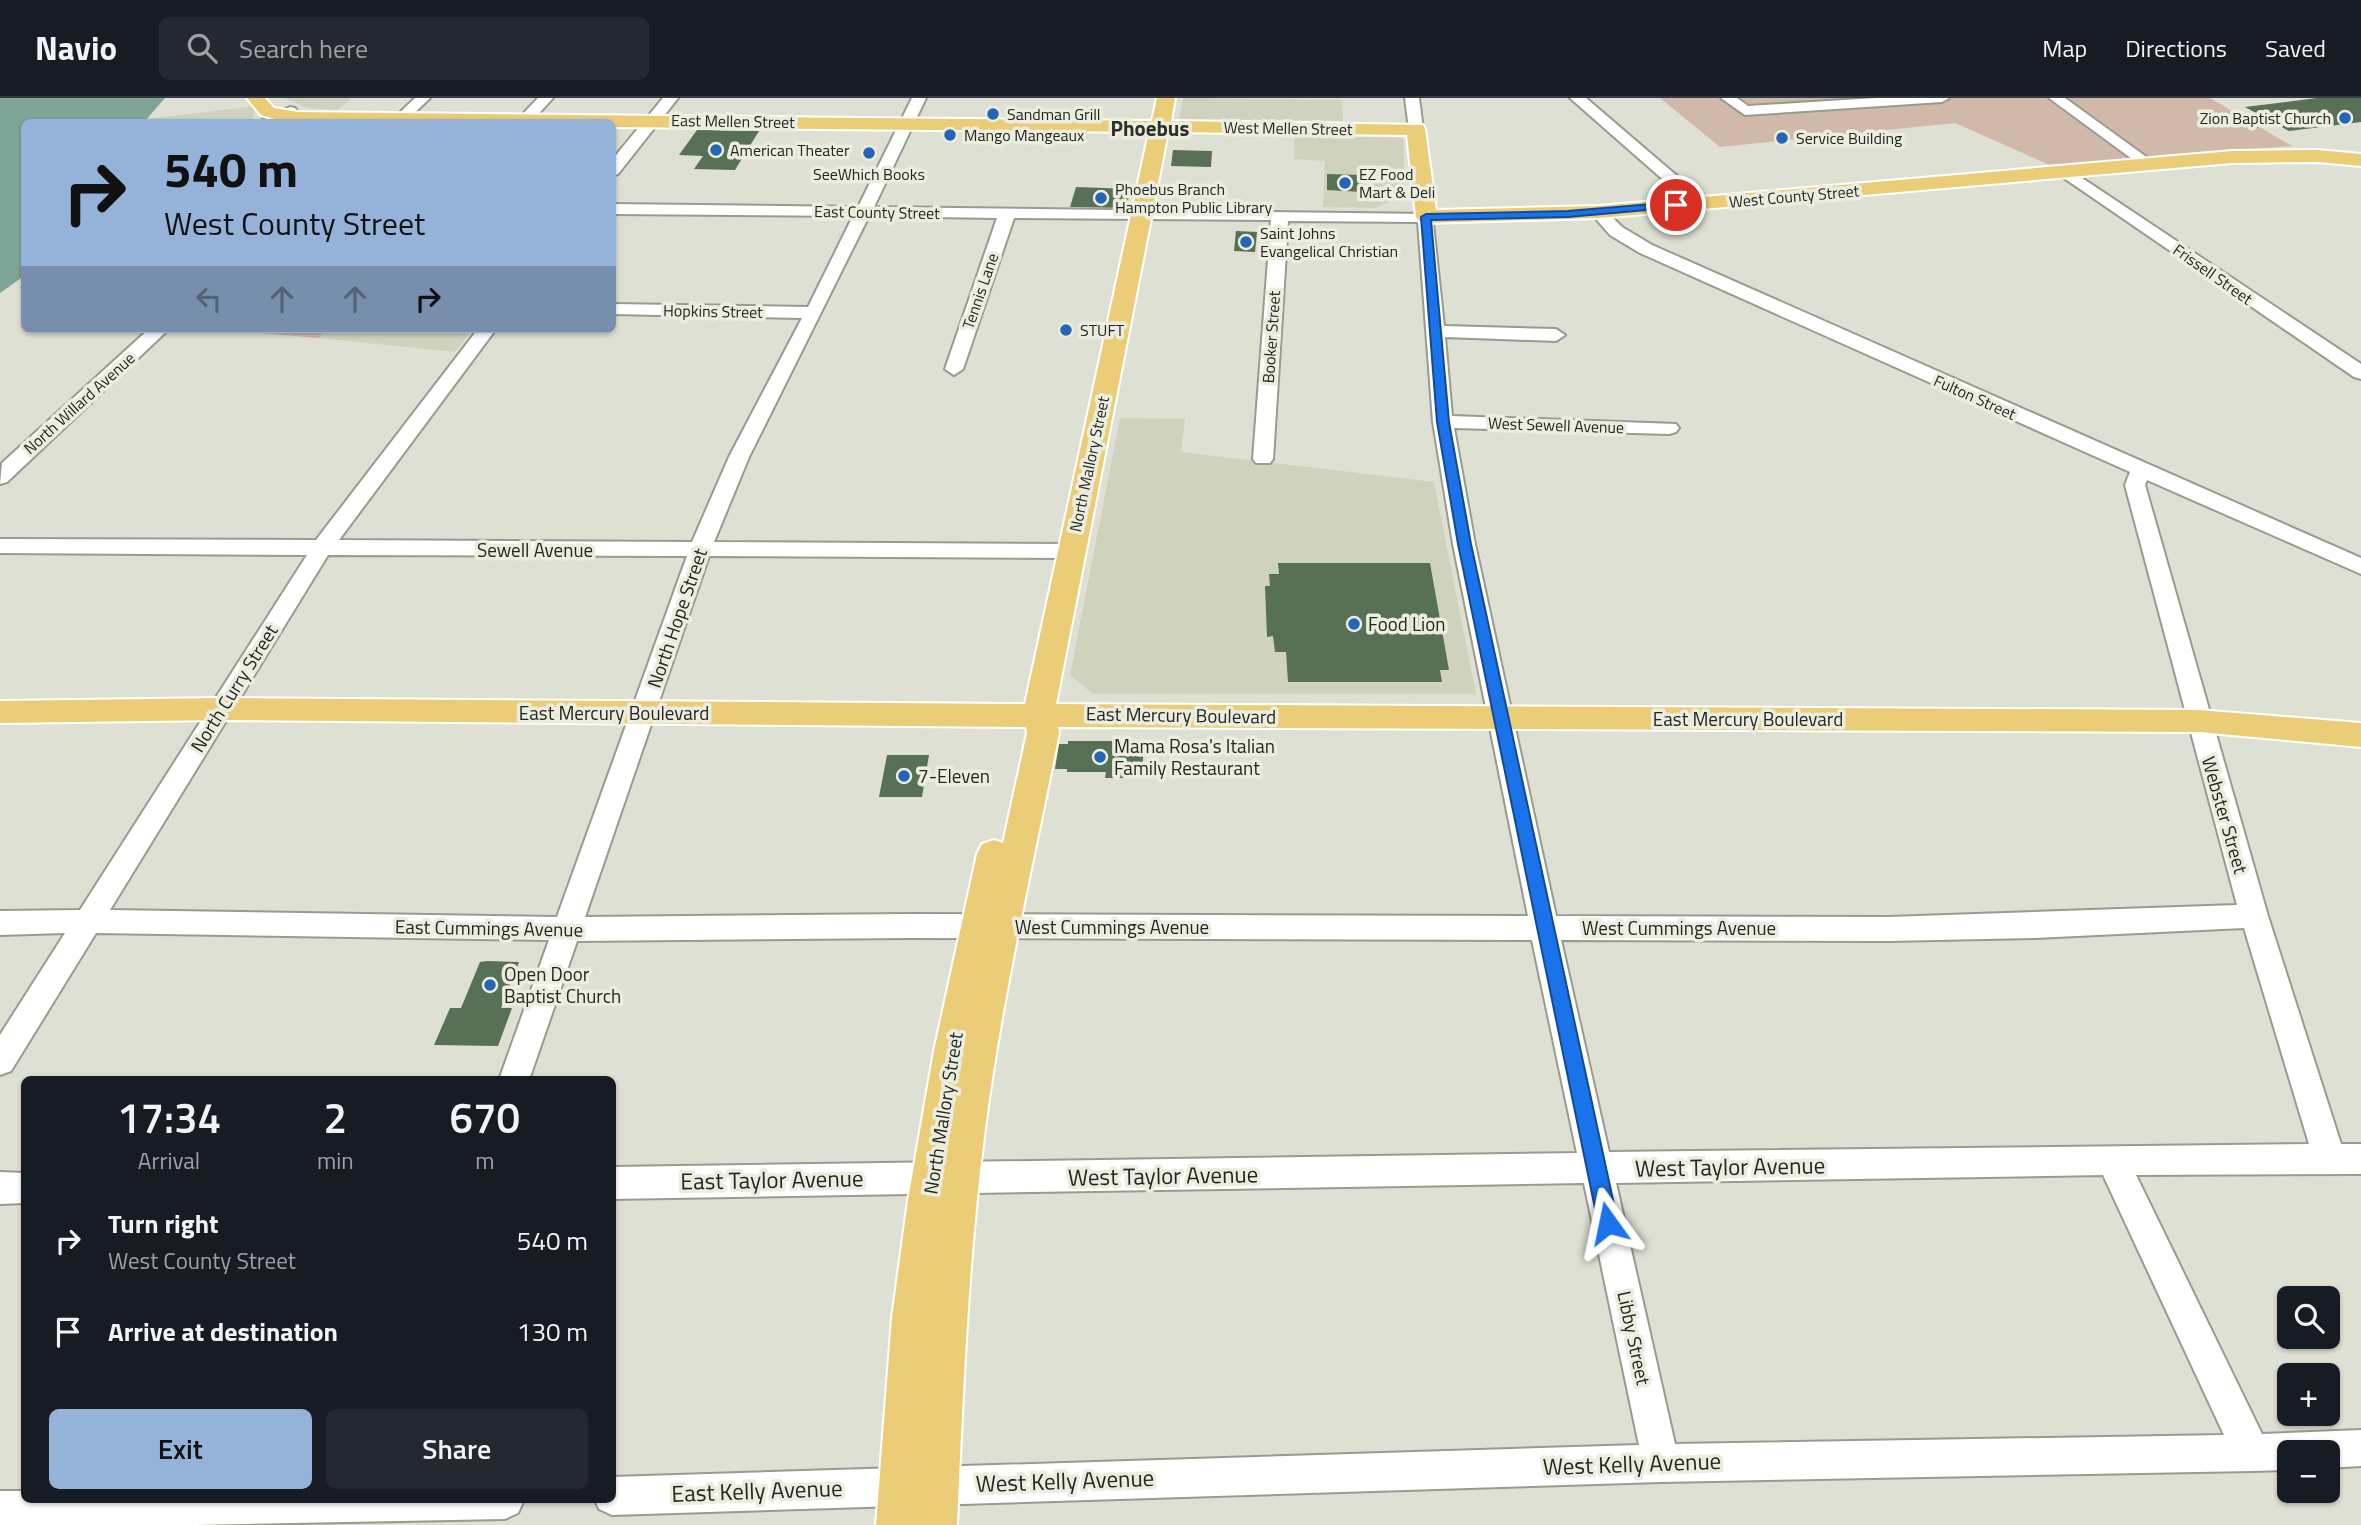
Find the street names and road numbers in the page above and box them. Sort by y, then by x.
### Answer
street label: East Mellen Street [671,108,795,134]
street label: West Mellen Street [1223,115,1353,141]
street label: West County Street [1728,178,1861,214]
street label: East County Street [814,199,940,225]
street label: Frissell Street [2168,238,2258,311]
street label: Tennis Lane [956,250,1004,332]
street label: Booker Street [1256,290,1286,384]
street label: Hopkins Street [663,298,763,324]
street label: North Willard Avenue [18,346,140,460]
street label: Fulton Street [1930,368,2020,426]
street label: North Mallory Street [1063,394,1115,534]
street label: West Sewell Avenue [1487,411,1625,439]
street label: Sewell Avenue [477,535,593,564]
street label: North Hope Street [639,544,714,692]
street label: North Curry Street [183,618,285,757]
street label: East Mercury Boulevard [519,698,709,727]
street label: East Mercury Boulevard [1086,698,1276,731]
street label: East Mercury Boulevard [1653,704,1843,733]
street label: Webster Street [2195,753,2256,877]
street label: East Cummings Avenue [395,911,583,944]
street label: West Cummings Avenue [1015,912,1209,941]
street label: West Cummings Avenue [1582,913,1776,942]
street label: North Mallory Street [915,1030,970,1196]
street label: West Taylor Avenue [1635,1147,1825,1186]
street label: West Taylor Avenue [1068,1156,1258,1195]
street label: East Taylor Avenue [680,1160,864,1199]
street label: Libby Street [1610,1288,1659,1388]
street label: West Kelly Avenue [1542,1443,1722,1484]
street label: West Kelly Avenue [975,1460,1155,1501]
street label: East Kelly Avenue [671,1470,843,1511]

